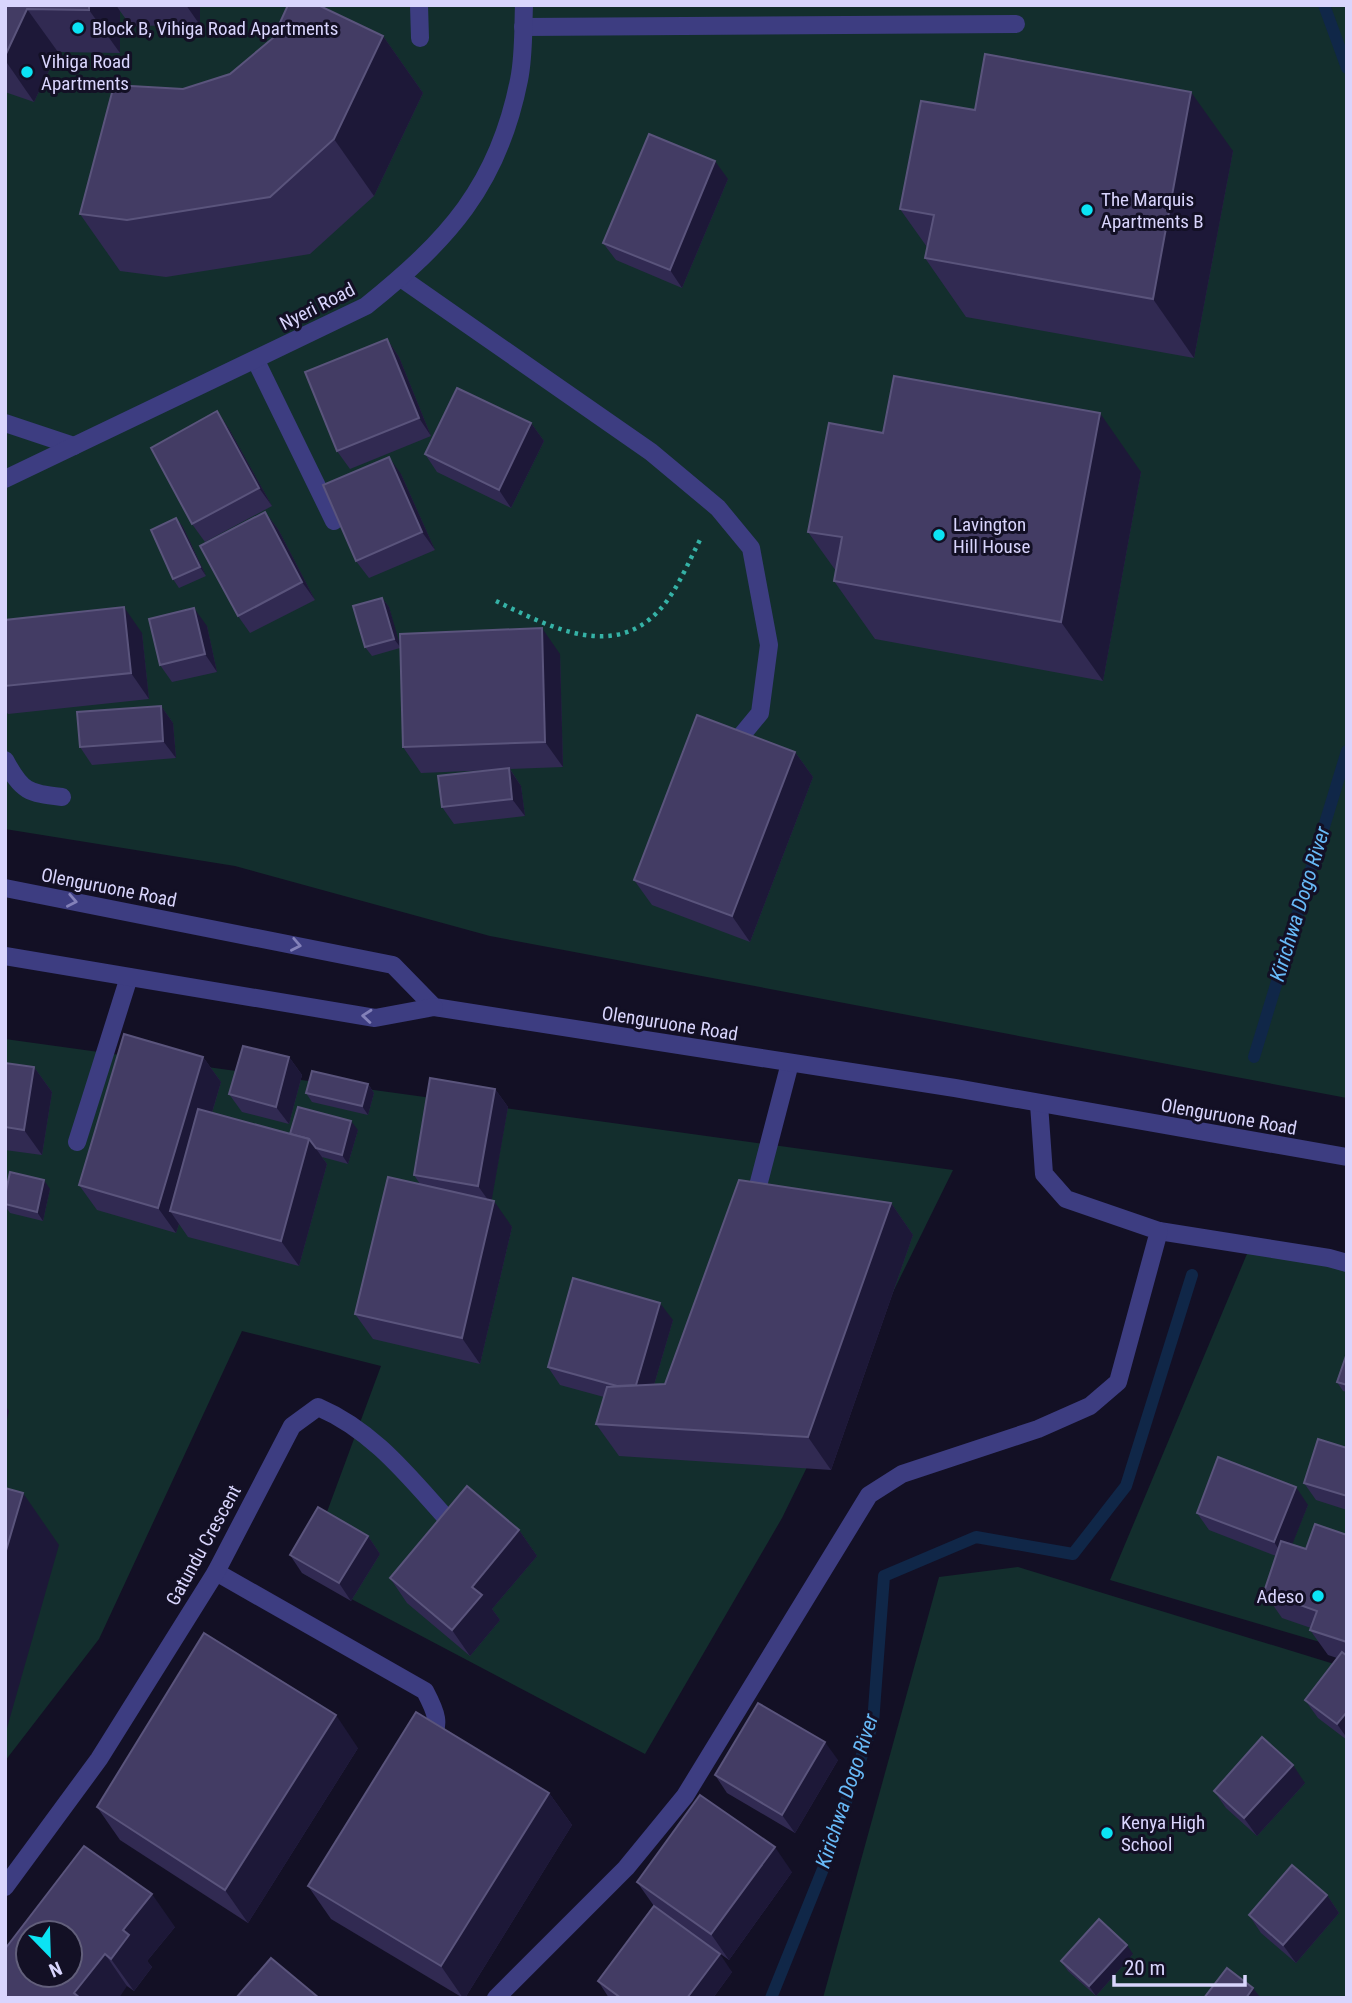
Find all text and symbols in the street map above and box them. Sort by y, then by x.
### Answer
place label: Block B, Vihiga Road Apartments [92,17,338,40]
marker: Block B, Vihiga Road Apartments [70,20,86,36]
place label: Vihiga Road Apartments [41,50,131,95]
marker: Vihiga Road Apartments [19,64,35,80]
place label: The Marquis Apartments B [1101,188,1204,233]
marker: The Marquis Apartments B [1079,202,1095,218]
street label: Nyeri Road [276,278,359,335]
place label: Lavington Hill House [953,513,1030,558]
marker: Lavington Hill House [931,527,947,543]
water label: Kirichwa Dogo River [1265,823,1335,984]
street label: Olenguruone Road [39,863,179,912]
one-way arrow [66,892,78,907]
one-way arrow [290,937,302,952]
street label: Olenguruone Road [600,1001,740,1046]
one-way arrow [361,1009,372,1024]
street label: Olenguruone Road [1159,1093,1299,1140]
street label: Gatundu Crescent [161,1481,246,1609]
place label: Adeso [1257,1585,1304,1608]
marker: Adeso [1310,1588,1326,1604]
water label: Kirichwa Dogo River [811,1710,883,1871]
place label: Kenya High School [1121,1811,1205,1856]
marker: Kenya High School [1099,1825,1115,1841]
north arrow [14,1919,84,1989]
scale bar [1114,1944,1245,1988]
text: N [46,1956,65,1982]
text: 20 m [1124,1956,1165,1980]

